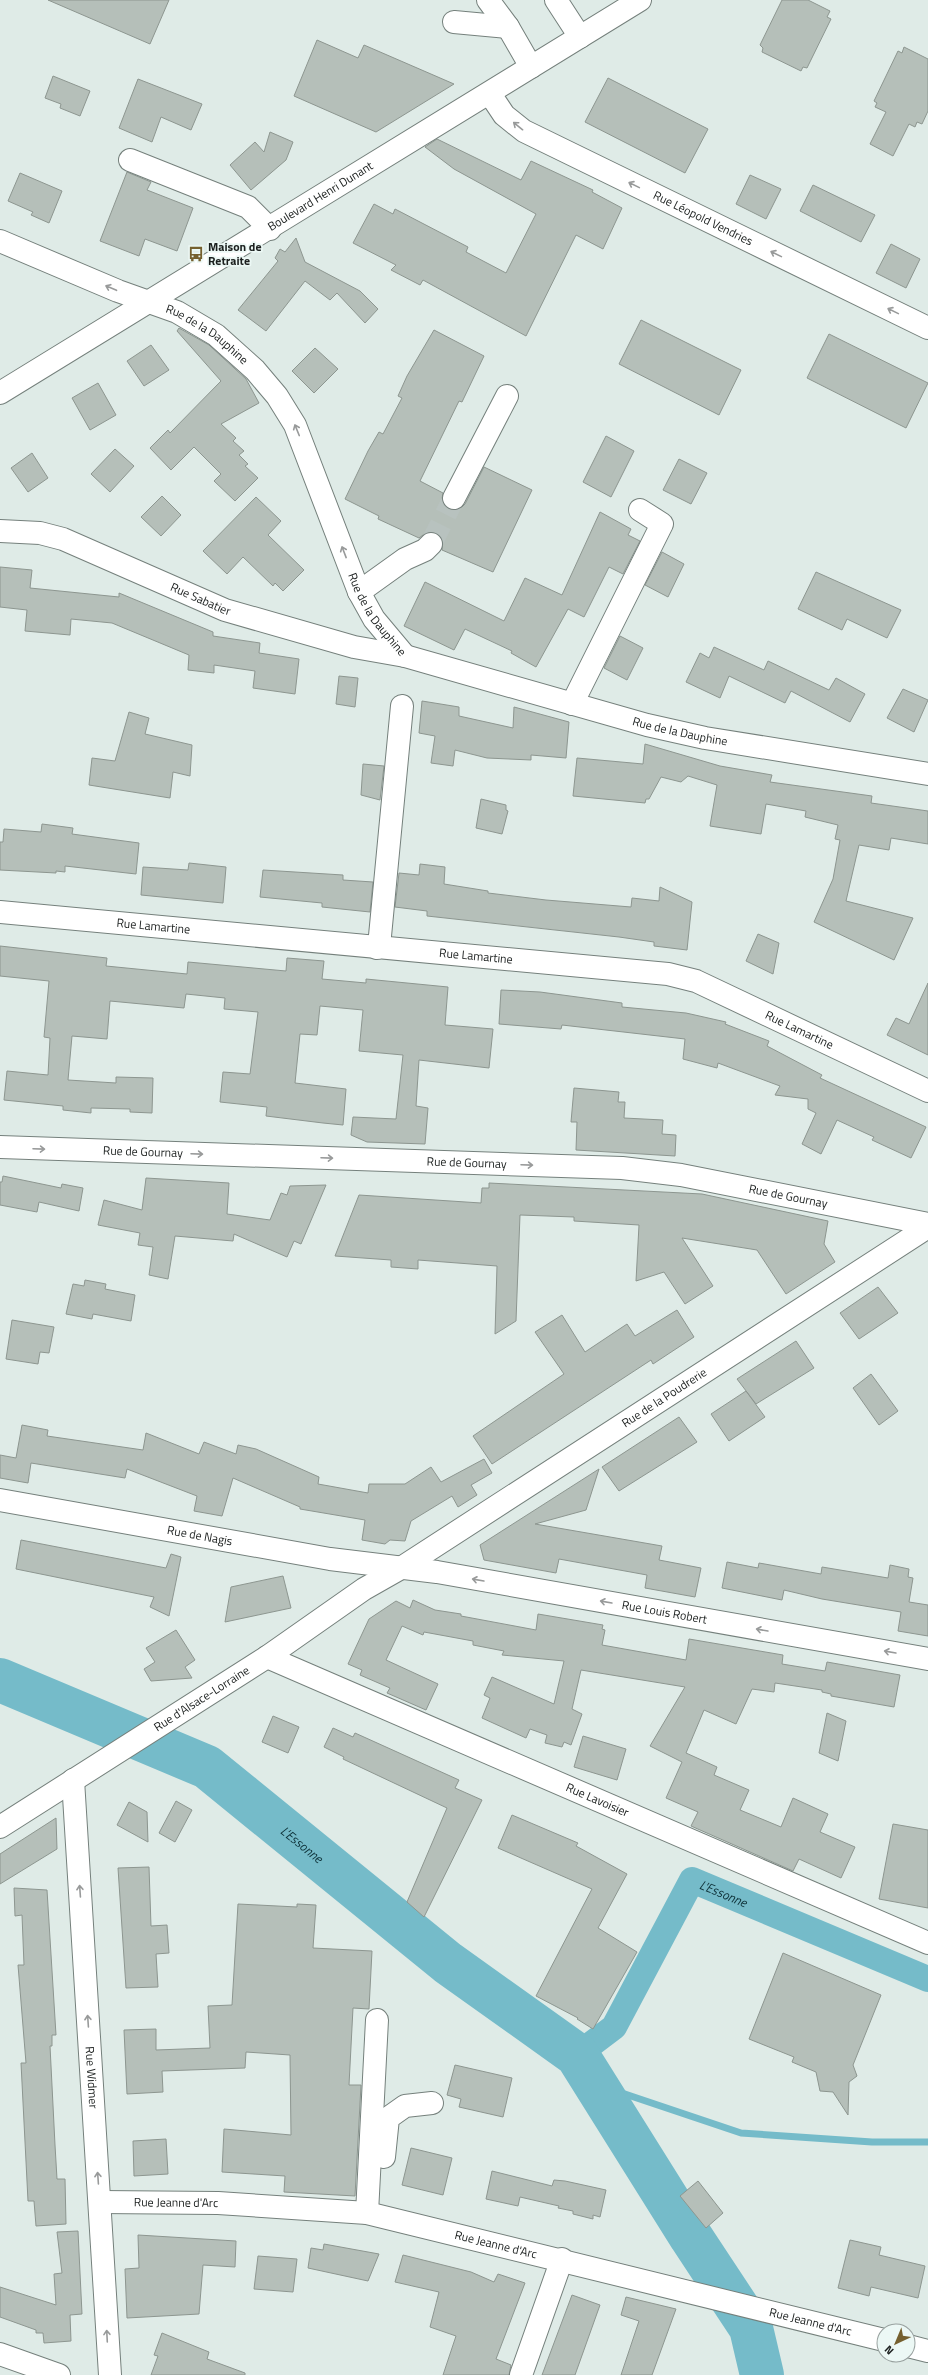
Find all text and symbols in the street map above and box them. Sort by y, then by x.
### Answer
one-way arrow [513,122,524,131]
street label: Boulevard Henri Dunant [264,156,377,236]
one-way arrow [628,181,640,188]
street label: Rue Léopold Vendries [650,185,757,250]
place label: Maison de Retraite [208,237,262,270]
bus stop icon: Maison de Retraite [187,245,205,263]
one-way arrow [770,250,782,257]
one-way arrow [106,284,118,292]
street label: Rue de la Dauphine [163,299,253,369]
one-way arrow [887,307,899,314]
one-way arrow [293,425,300,437]
one-way arrow [339,546,347,558]
street label: Rue de la Dauphine [343,570,411,660]
street label: Rue Sabatier [167,577,233,620]
street label: Rue de la Dauphine [630,711,729,751]
street label: Rue Lamartine [116,913,191,939]
street label: Rue Lamartine [438,943,514,969]
street label: Rue Lamartine [762,1005,837,1054]
street label: Rue de Gournay [103,1140,183,1162]
one-way arrow [32,1145,45,1152]
one-way arrow [190,1150,203,1158]
street label: Rue de Gournay [426,1151,507,1173]
one-way arrow [320,1154,333,1162]
one-way arrow [520,1161,533,1169]
street label: Rue de Gournay [747,1179,830,1213]
street label: Rue de la Poudrerie [618,1363,710,1432]
street label: Rue de Nagis [166,1520,234,1550]
one-way arrow [472,1575,485,1583]
street label: Rue Louis Robert [620,1595,709,1629]
one-way arrow [600,1598,613,1606]
one-way arrow [755,1625,768,1633]
one-way arrow [883,1648,896,1656]
street label: Rue d'Alsace-Lorraine [150,1661,253,1736]
street label: Rue Lavoisier [563,1777,632,1822]
water label: L'Essonne [276,1821,328,1868]
water label: L'Essonne [697,1874,751,1912]
one-way arrow [76,1885,83,1898]
one-way arrow [84,2015,92,2028]
street label: Rue Widmer [81,2046,103,2109]
one-way arrow [94,2172,102,2185]
street label: Rue Jeanne d'Arc [134,2192,218,2212]
street label: Rue Jeanne d'Arc [453,2225,539,2263]
street label: Rue Jeanne d'Arc [767,2302,854,2341]
north arrow [876,2323,916,2363]
one-way arrow [104,2330,111,2343]
text: N [881,2342,897,2359]

